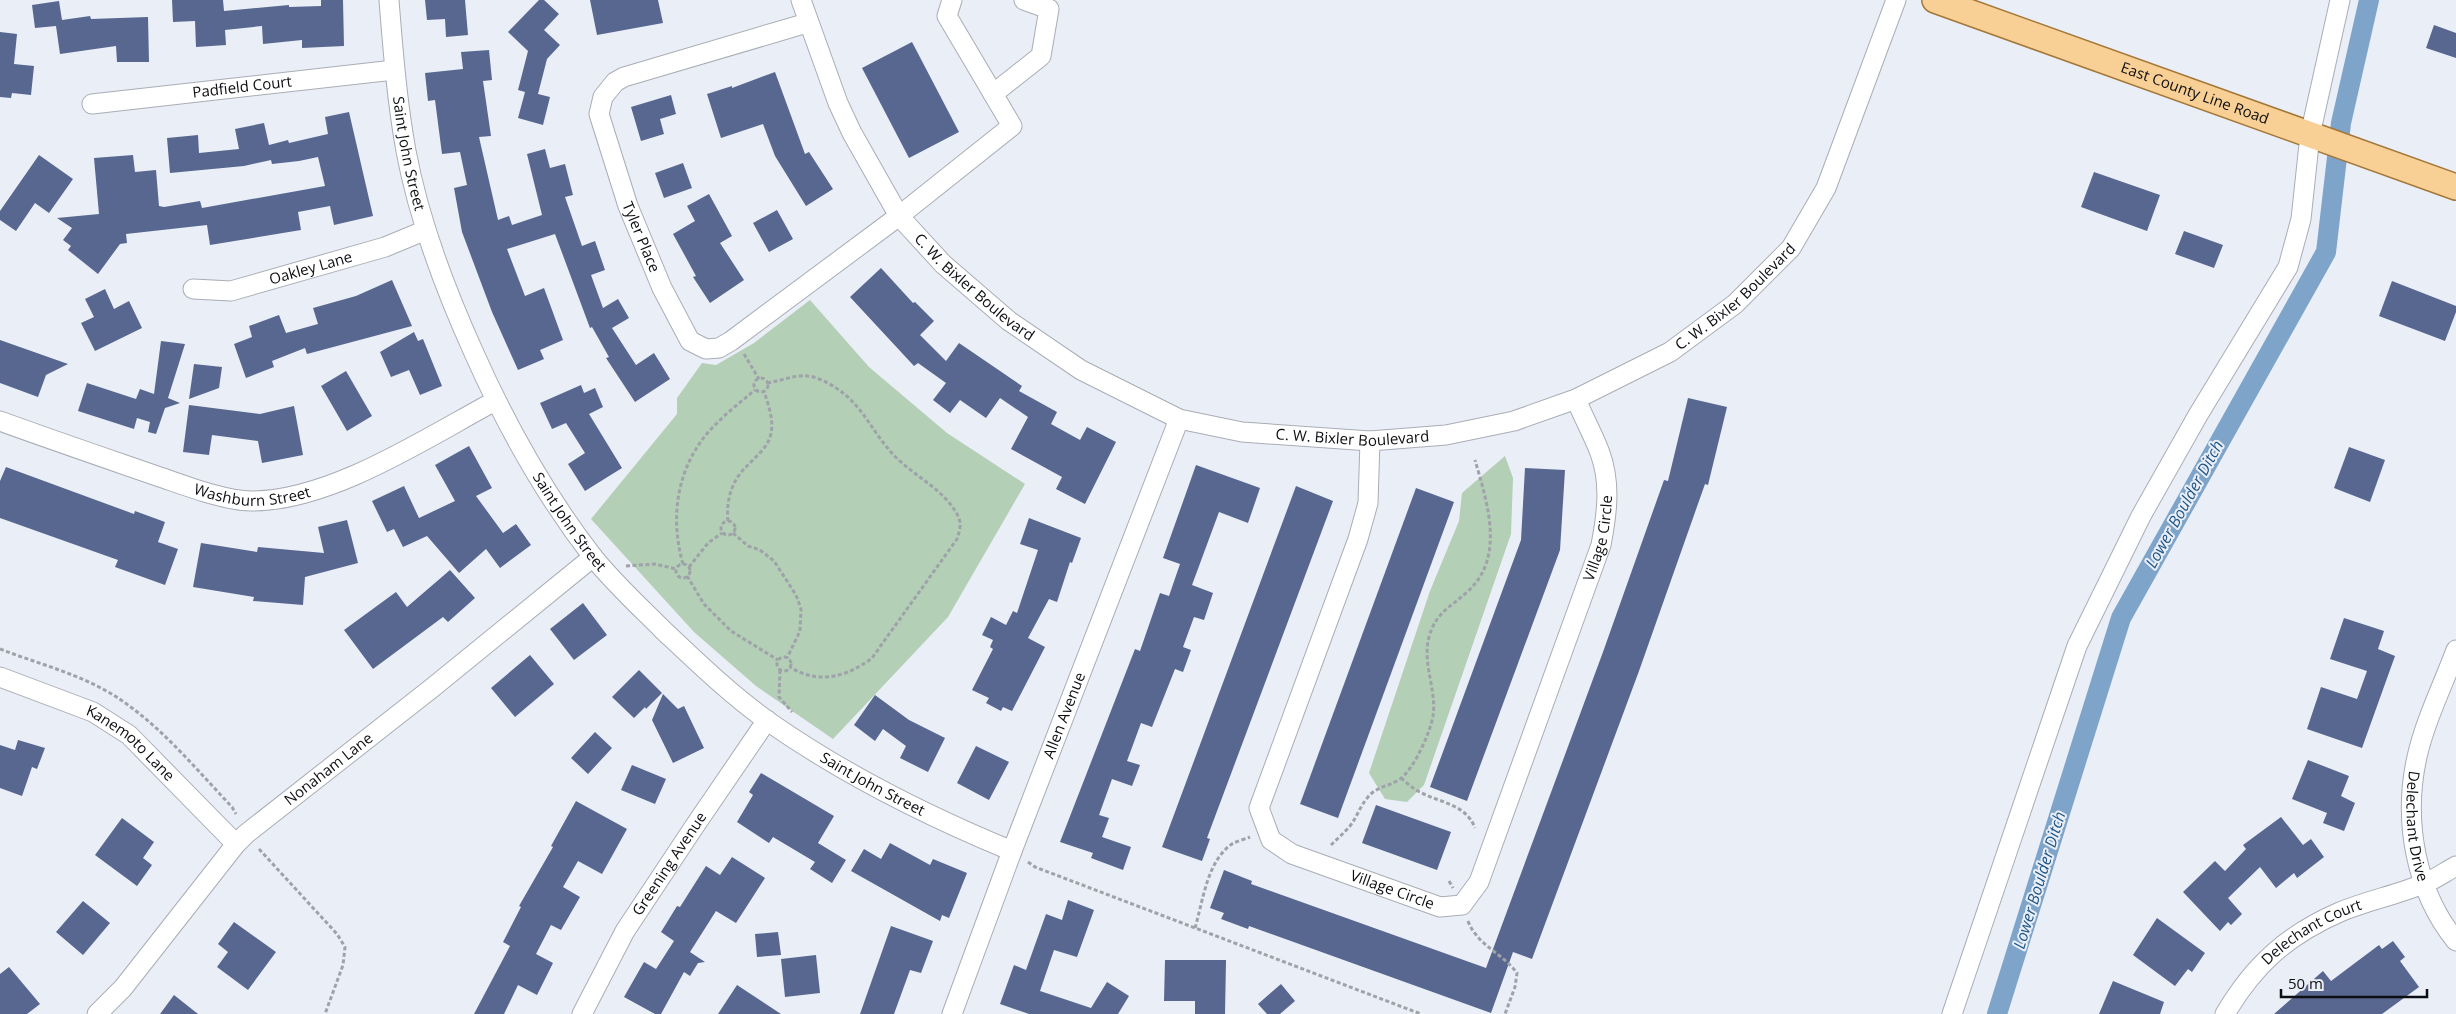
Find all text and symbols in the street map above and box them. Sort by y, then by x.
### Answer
street label: East County Line Road [2118,57,2272,128]
street label: Padfield Court [191,71,293,102]
street label: Saint John Street [389,95,431,213]
street label: Tyler Place [618,198,665,275]
street label: C. W. Bixler Boulevard [911,229,1039,345]
street label: C. W. Bixler Boulevard [1671,238,1799,354]
street label: Oakley Lane [267,246,354,289]
street label: C. W. Bixler Boulevard [1275,423,1430,450]
water label: Lower Boulder Ditch [2140,436,2228,572]
street label: Saint John Street [529,468,611,575]
street label: Washburn Street [192,478,313,510]
street label: Village Circle [1578,495,1616,584]
street label: Allen Avenue [1038,669,1089,761]
street label: Kanemoto Lane [84,699,180,785]
street label: Nonaham Lane [280,727,376,809]
street label: Saint John Street [817,747,929,820]
street label: Delechant Drive [2402,770,2434,884]
street label: Greening Avenue [627,808,710,919]
water label: Lower Boulder Ditch [2008,809,2070,951]
street label: Village Circle [1348,865,1437,913]
street label: Delechant Court [2256,894,2364,969]
scale bar [2281,966,2427,998]
text: 50 m [2288,973,2323,993]

